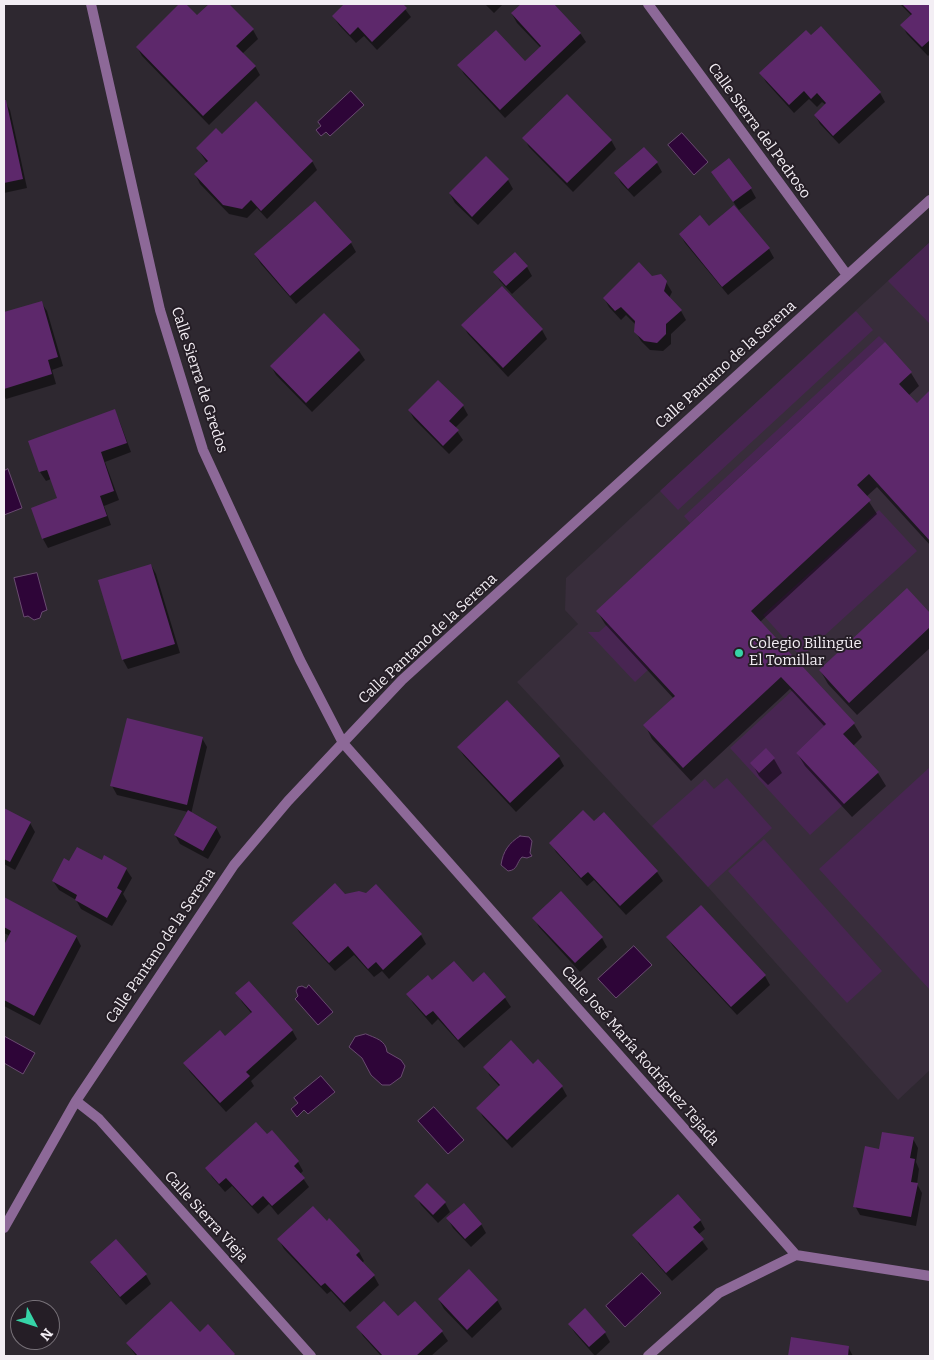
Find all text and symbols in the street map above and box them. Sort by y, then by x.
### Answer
street label: Calle Sierra del Pedroso [704,60,814,202]
street label: Calle Pantano de la Serena [652,297,800,433]
street label: Calle Sierra de Gredos [167,305,231,455]
street label: Calle Pantano de la Serena [355,570,501,708]
place label: Colegio Bilingüe El Tomillar [749,635,862,670]
marker: Colegio Bilingüe El Tomillar [733,647,745,659]
street label: Calle Pantano de la Serena [102,865,220,1027]
street label: Calle José María Rodríguez Tejada [557,963,723,1149]
street label: Calle Sierra Vieja [160,1168,252,1266]
north arrow [10,1300,60,1350]
text: N [36,1325,56,1344]

